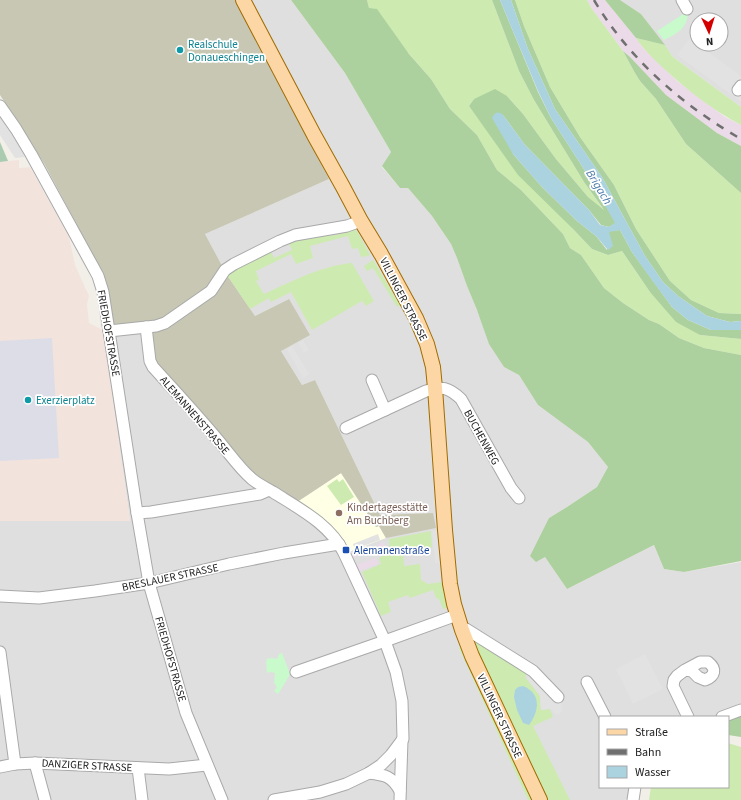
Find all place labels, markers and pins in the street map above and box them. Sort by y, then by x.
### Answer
place label: Realschule Donaueschingen [188,37,265,65]
marker: Realschule Donaueschingen [175,45,185,55]
place label: Exerzierplatz [36,393,95,408]
marker: Exerzierplatz [23,395,33,405]
place label: Kindertagesstätte Am Buchberg [347,500,428,528]
marker: Kindertagesstätte Am Buchberg [334,508,344,518]
place label: Alemanenstraße [354,543,430,558]
marker: Alemanenstraße [341,545,351,555]

